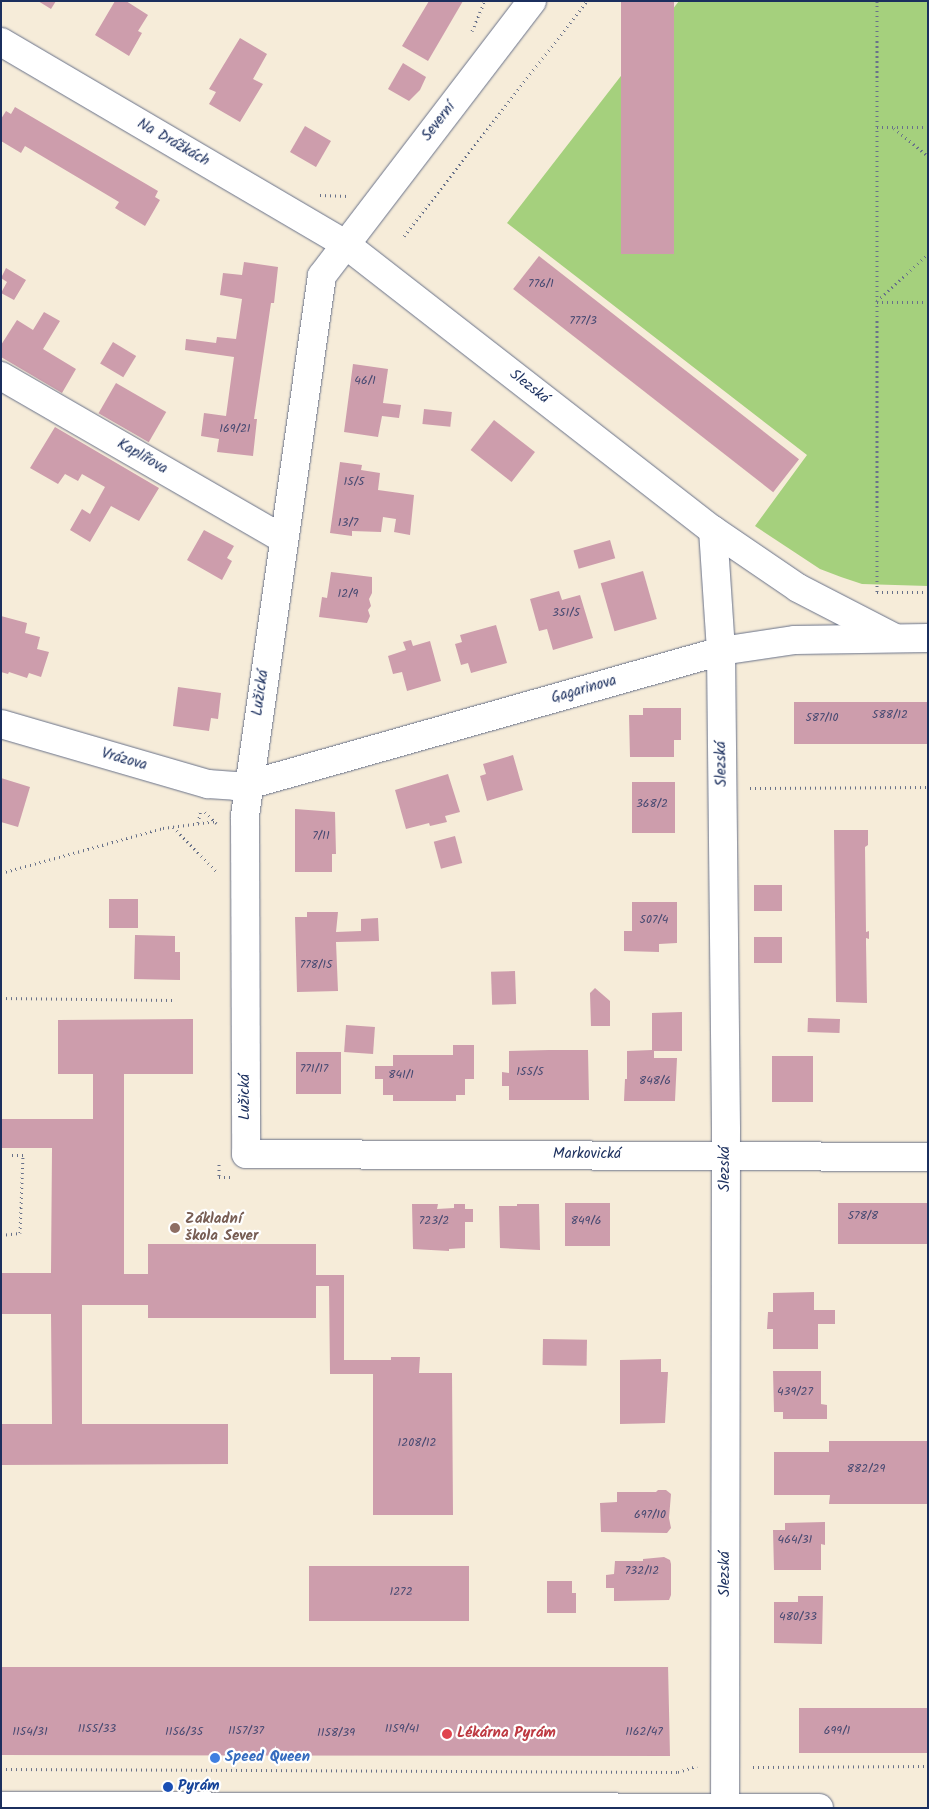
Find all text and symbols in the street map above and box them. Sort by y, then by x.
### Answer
street label: Severní [418,99,460,145]
street label: Na Drážkách [134,115,212,171]
house number: 776/1 [528,277,554,291]
house number: 777/3 [569,314,597,328]
street label: Slezská [506,366,552,408]
house number: 46/1 [354,374,376,388]
house number: 169/21 [219,422,251,436]
street label: Kaplířova [114,435,170,479]
house number: 15/5 [344,475,364,489]
house number: 13/7 [338,516,358,530]
house number: 12/9 [338,587,358,601]
house number: 351/5 [552,606,580,620]
street label: Lužická [249,669,273,717]
street label: Gagarinova [549,672,619,708]
house number: 588/12 [872,708,908,722]
house number: 587/10 [805,711,839,725]
street label: Slezská [713,741,731,787]
street label: Vrázova [99,745,149,775]
house number: 368/2 [636,797,668,811]
house number: 7/11 [312,829,330,843]
house number: 507/4 [640,913,668,927]
house number: 778/15 [300,958,332,972]
house number: 771/17 [300,1062,328,1076]
house number: 155/5 [516,1065,544,1079]
house number: 841/1 [388,1068,414,1082]
street label: Lužická [237,1074,255,1120]
house number: 848/6 [639,1074,671,1088]
street label: Markovická [553,1146,621,1164]
street label: Slezská [717,1146,735,1192]
house number: 578/8 [848,1209,878,1223]
place label: Základní škola Sever [185,1210,258,1245]
house number: 723/2 [419,1214,449,1228]
house number: 849/6 [571,1214,601,1228]
marker: Základní škola Sever [169,1222,181,1234]
house number: 439/27 [777,1385,813,1399]
house number: 1208/12 [398,1436,436,1450]
house number: 882/29 [847,1462,885,1476]
house number: 697/10 [634,1508,666,1522]
house number: 464/31 [778,1533,812,1547]
street label: Slezská [717,1551,735,1597]
house number: 732/12 [625,1564,659,1578]
house number: 1272 [389,1585,413,1599]
house number: 480/33 [779,1610,817,1624]
house number: 1155/33 [78,1722,116,1736]
house number: 1159/41 [385,1722,419,1736]
house number: 1157/37 [228,1724,264,1738]
house number: 699/1 [824,1724,850,1738]
house number: 1154/31 [12,1725,48,1739]
house number: 1156/35 [165,1725,203,1739]
place label: Lékárna Pyrám [457,1725,556,1743]
house number: 1162/47 [625,1725,663,1739]
house number: 1158/39 [317,1726,355,1740]
marker: Lékárna Pyrám [441,1728,453,1740]
place label: Speed Queen [225,1749,310,1767]
marker: Speed Queen [209,1752,221,1764]
place label: Pyrám [178,1778,220,1796]
marker: Pyrám [162,1781,174,1793]

